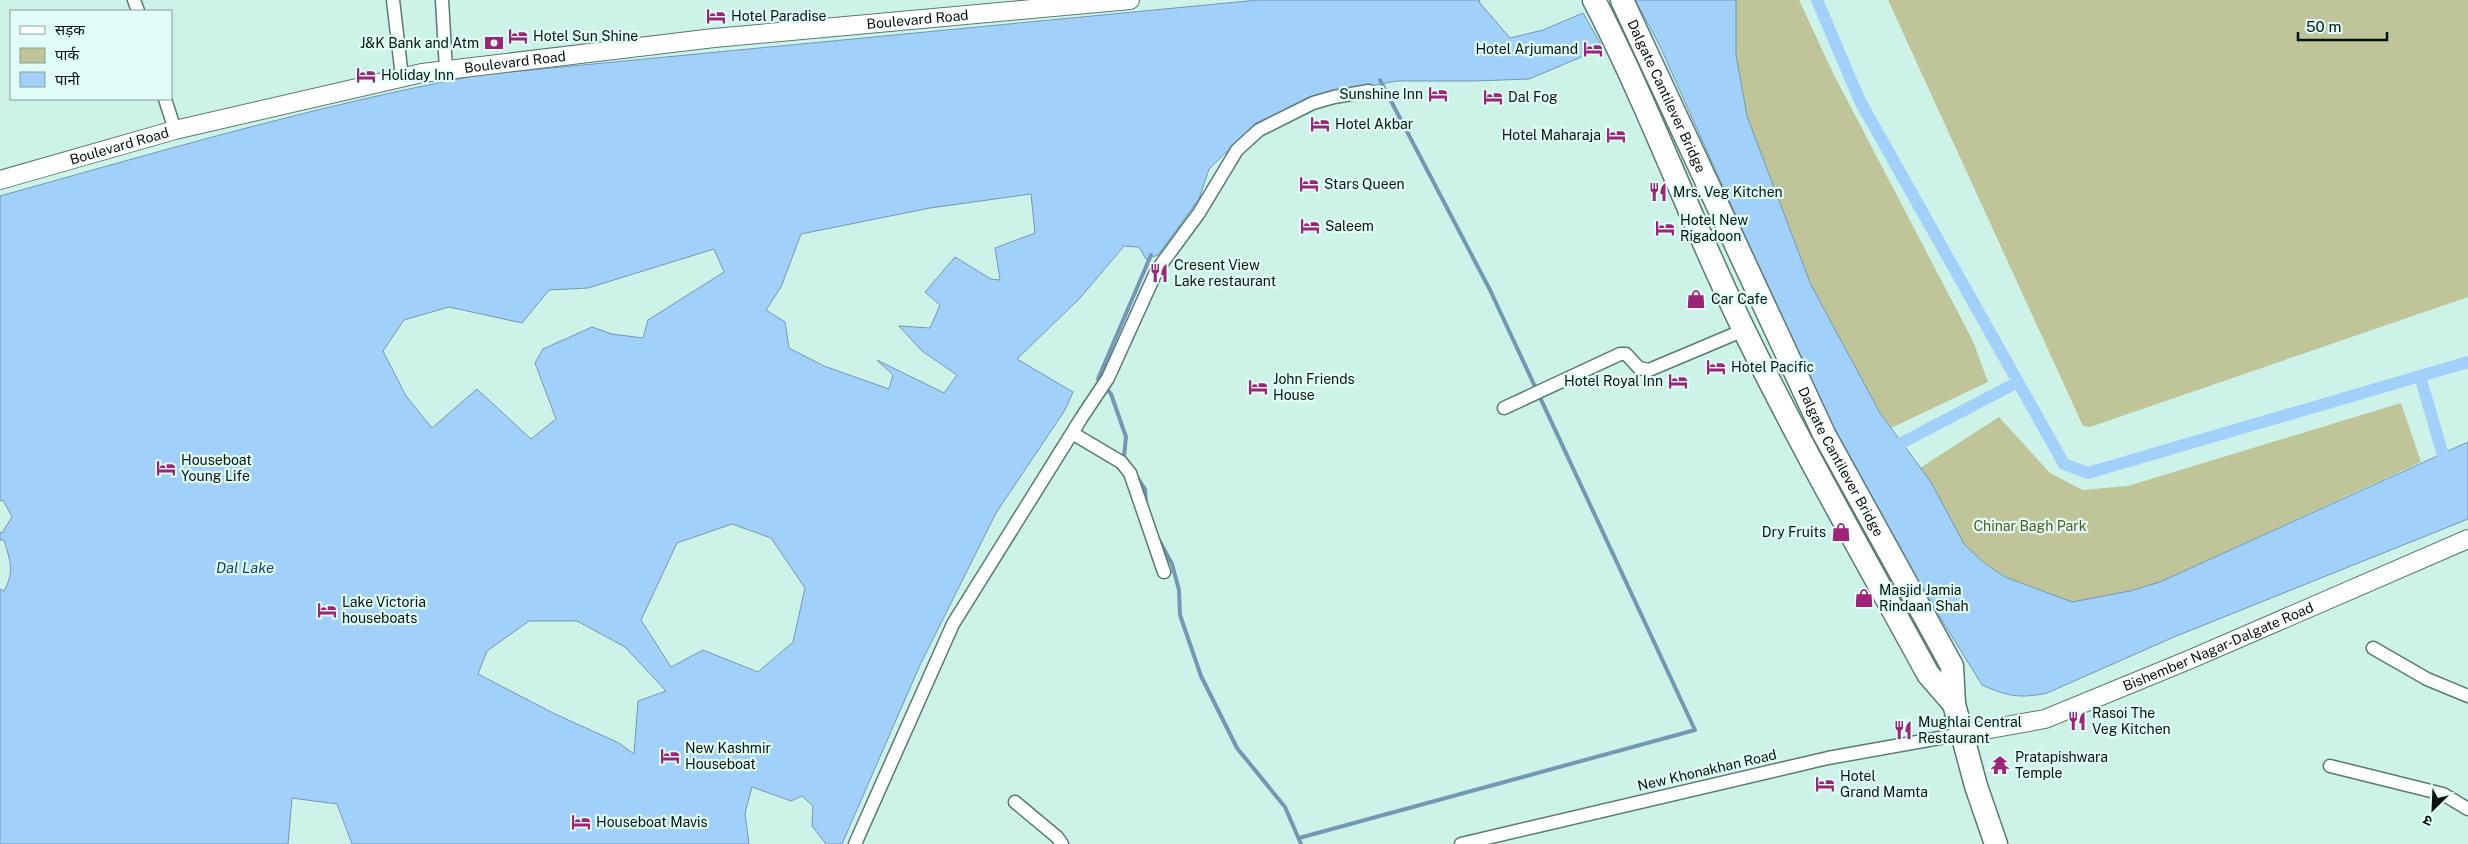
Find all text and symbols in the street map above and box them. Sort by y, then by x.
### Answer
hotel icon: Hotel Paradise [705,5,727,27]
street label: Boulevard Road [866,7,969,32]
place label: Hotel Paradise [731,8,827,24]
legend [10,10,172,100]
scale bar [2298,10,2387,42]
street label: Dalgate Cantilever Bridge [1624,17,1709,175]
text: 50 m [2306,18,2341,35]
text: सड़क [55,21,85,38]
hotel icon: Hotel Sun Shine [507,25,529,47]
place label: Hotel Sun Shine [533,28,638,44]
bank icon: J&K Bank and Atm [483,32,505,54]
place label: J&K Bank and Atm [360,35,479,51]
hotel icon: Hotel Arjumand [1582,38,1604,60]
place label: Hotel Arjumand [1475,41,1578,57]
text: पार्क [55,46,79,63]
street label: Boulevard Road [463,48,567,76]
hotel icon: Holiday Inn [355,64,377,86]
place label: Holiday Inn [381,67,454,83]
text: पानी [55,71,81,88]
hotel icon: Sunshine Inn [1427,83,1449,105]
place label: Sunshine Inn [1339,86,1423,102]
hotel icon: Dal Fog [1482,86,1504,108]
place label: Dal Fog [1508,89,1558,105]
hotel icon: Hotel Akbar [1309,113,1331,135]
place label: Hotel Akbar [1335,116,1413,132]
street label: Boulevard Road [68,124,171,168]
hotel icon: Hotel Maharaja [1605,124,1627,146]
place label: Hotel Maharaja [1502,127,1601,143]
hotel icon: Stars Queen [1298,173,1320,195]
place label: Stars Queen [1324,176,1405,192]
restaurant icon: Mrs. Veg Kitchen [1647,181,1669,203]
place label: Mrs. Veg Kitchen [1673,184,1783,200]
place label: Hotel New Rigadoon [1680,212,1748,244]
hotel icon: Saleem [1299,215,1321,237]
hotel icon: Hotel New Rigadoon [1654,217,1676,239]
place label: Saleem [1325,218,1374,234]
place label: Cresent View Lake restaurant [1174,257,1276,289]
restaurant icon: Cresent View Lake restaurant [1148,262,1170,284]
shop icon: Car Cafe [1685,288,1707,310]
place label: Car Cafe [1711,291,1768,307]
hotel icon: Hotel Pacific [1705,356,1727,378]
place label: Hotel Pacific [1731,359,1814,375]
hotel icon: Hotel Royal Inn [1667,370,1689,392]
place label: John Friends House [1273,371,1355,403]
place label: Hotel Royal Inn [1564,373,1663,389]
hotel icon: John Friends House [1247,376,1269,398]
street label: Dalgate Cantilever Bridge [1795,384,1887,539]
place label: Houseboat Young Life [181,452,252,484]
hotel icon: Houseboat Young Life [155,457,177,479]
park label: Chinar Bagh Park [1973,518,2087,534]
shop icon: Dry Fruits [1830,521,1852,543]
place label: Dry Fruits [1762,524,1826,540]
water label: Dal Lake [216,559,274,576]
place label: Masjid Jamia Rindaan Shah [1879,582,1969,614]
shop icon: Masjid Jamia Rindaan Shah [1853,587,1875,609]
place label: Lake Victoria houseboats [342,594,426,626]
hotel icon: Lake Victoria houseboats [316,599,338,621]
street label: Bishember Nagar-Dalgate Road [2121,599,2316,694]
place label: Rasoi The Veg Kitchen [2092,705,2171,737]
restaurant icon: Rasoi The Veg Kitchen [2066,710,2088,732]
place label: Mughlai Central Restaurant [1918,714,2022,746]
restaurant icon: Mughlai Central Restaurant [1892,719,1914,741]
place label: New Kashmir Houseboat [685,740,771,772]
hotel icon: New Kashmir Houseboat [659,745,681,767]
street label: New Khonakhan Road [1636,746,1778,794]
place label: Pratapishwara Temple [2015,749,2108,781]
temple icon: Pratapishwara Temple [1989,754,2011,776]
place label: Hotel Grand Mamta [1840,768,1928,800]
hotel icon: Hotel Grand Mamta [1814,773,1836,795]
north arrow [2408,784,2458,834]
hotel icon: Houseboat Mavis [570,811,592,833]
text: उ [2420,812,2435,830]
place label: Houseboat Mavis [596,814,708,830]

